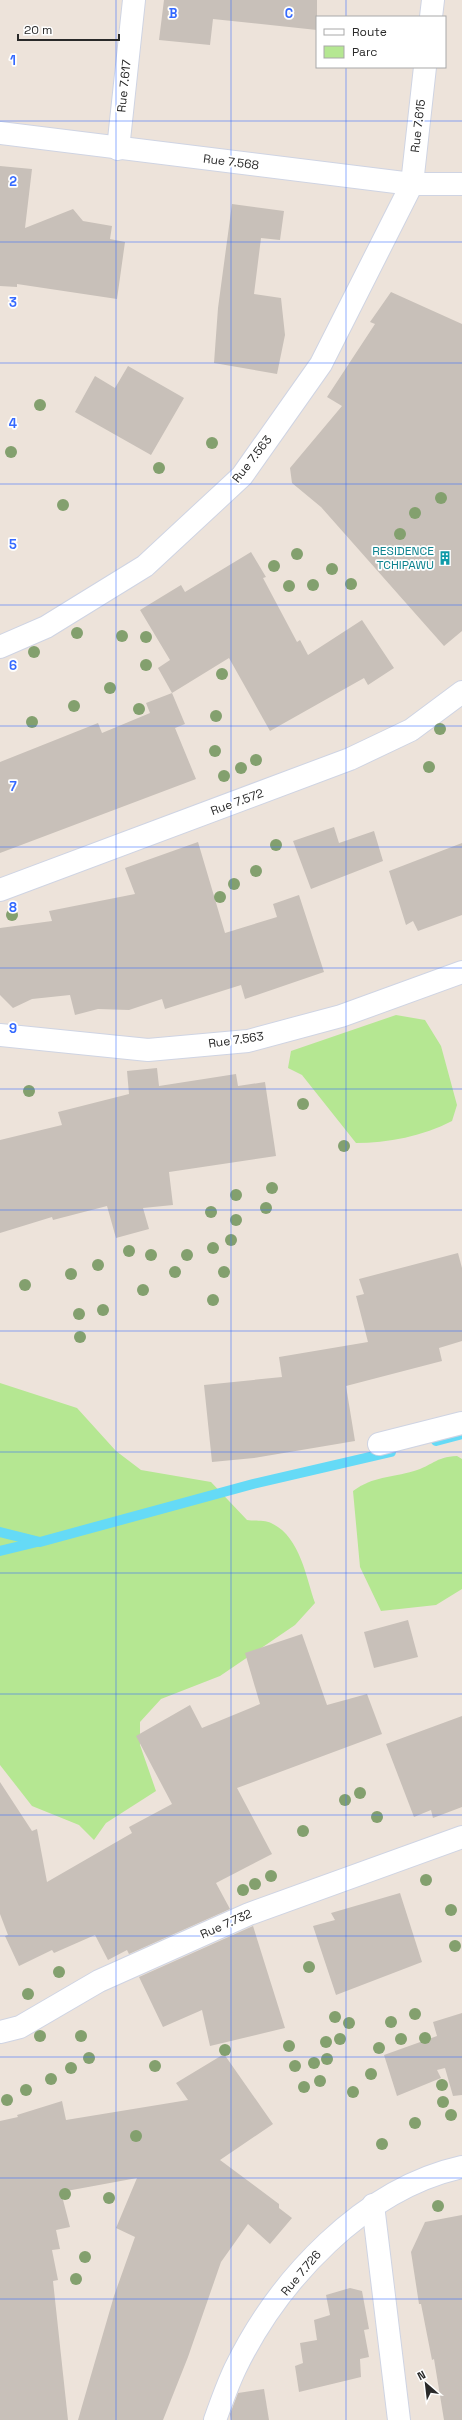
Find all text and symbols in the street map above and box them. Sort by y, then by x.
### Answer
text: B [169,5,178,22]
text: C [285,5,293,22]
scale bar [18,16,119,42]
legend [316,16,446,68]
text: 20 m [24,22,52,38]
text: Route [352,24,387,40]
text: Parc [352,44,377,60]
text: 1 [10,52,16,69]
street label: Rue 7.617 [113,59,135,113]
street label: Rue 7.615 [407,98,429,154]
street label: Rue 7.568 [202,151,260,173]
text: 2 [9,173,17,190]
text: 3 [9,294,17,311]
text: 4 [9,415,17,432]
street label: Rue 7.563 [228,432,276,486]
text: 5 [9,536,17,553]
place label: RESIDENCE TCHIPAWU [372,543,434,573]
building icon: RESIDENCE TCHIPAWU [437,550,453,566]
text: 6 [9,657,17,674]
text: 7 [9,778,17,795]
street label: Rue 7.572 [208,785,266,819]
text: 8 [9,899,17,916]
text: 9 [9,1020,17,1037]
street label: Rue 7.563 [207,1028,265,1052]
street label: Rue 7.732 [198,1906,254,1942]
street label: Rue 7.726 [277,2247,325,2299]
north arrow [406,2364,446,2404]
text: N [415,2367,428,2383]

